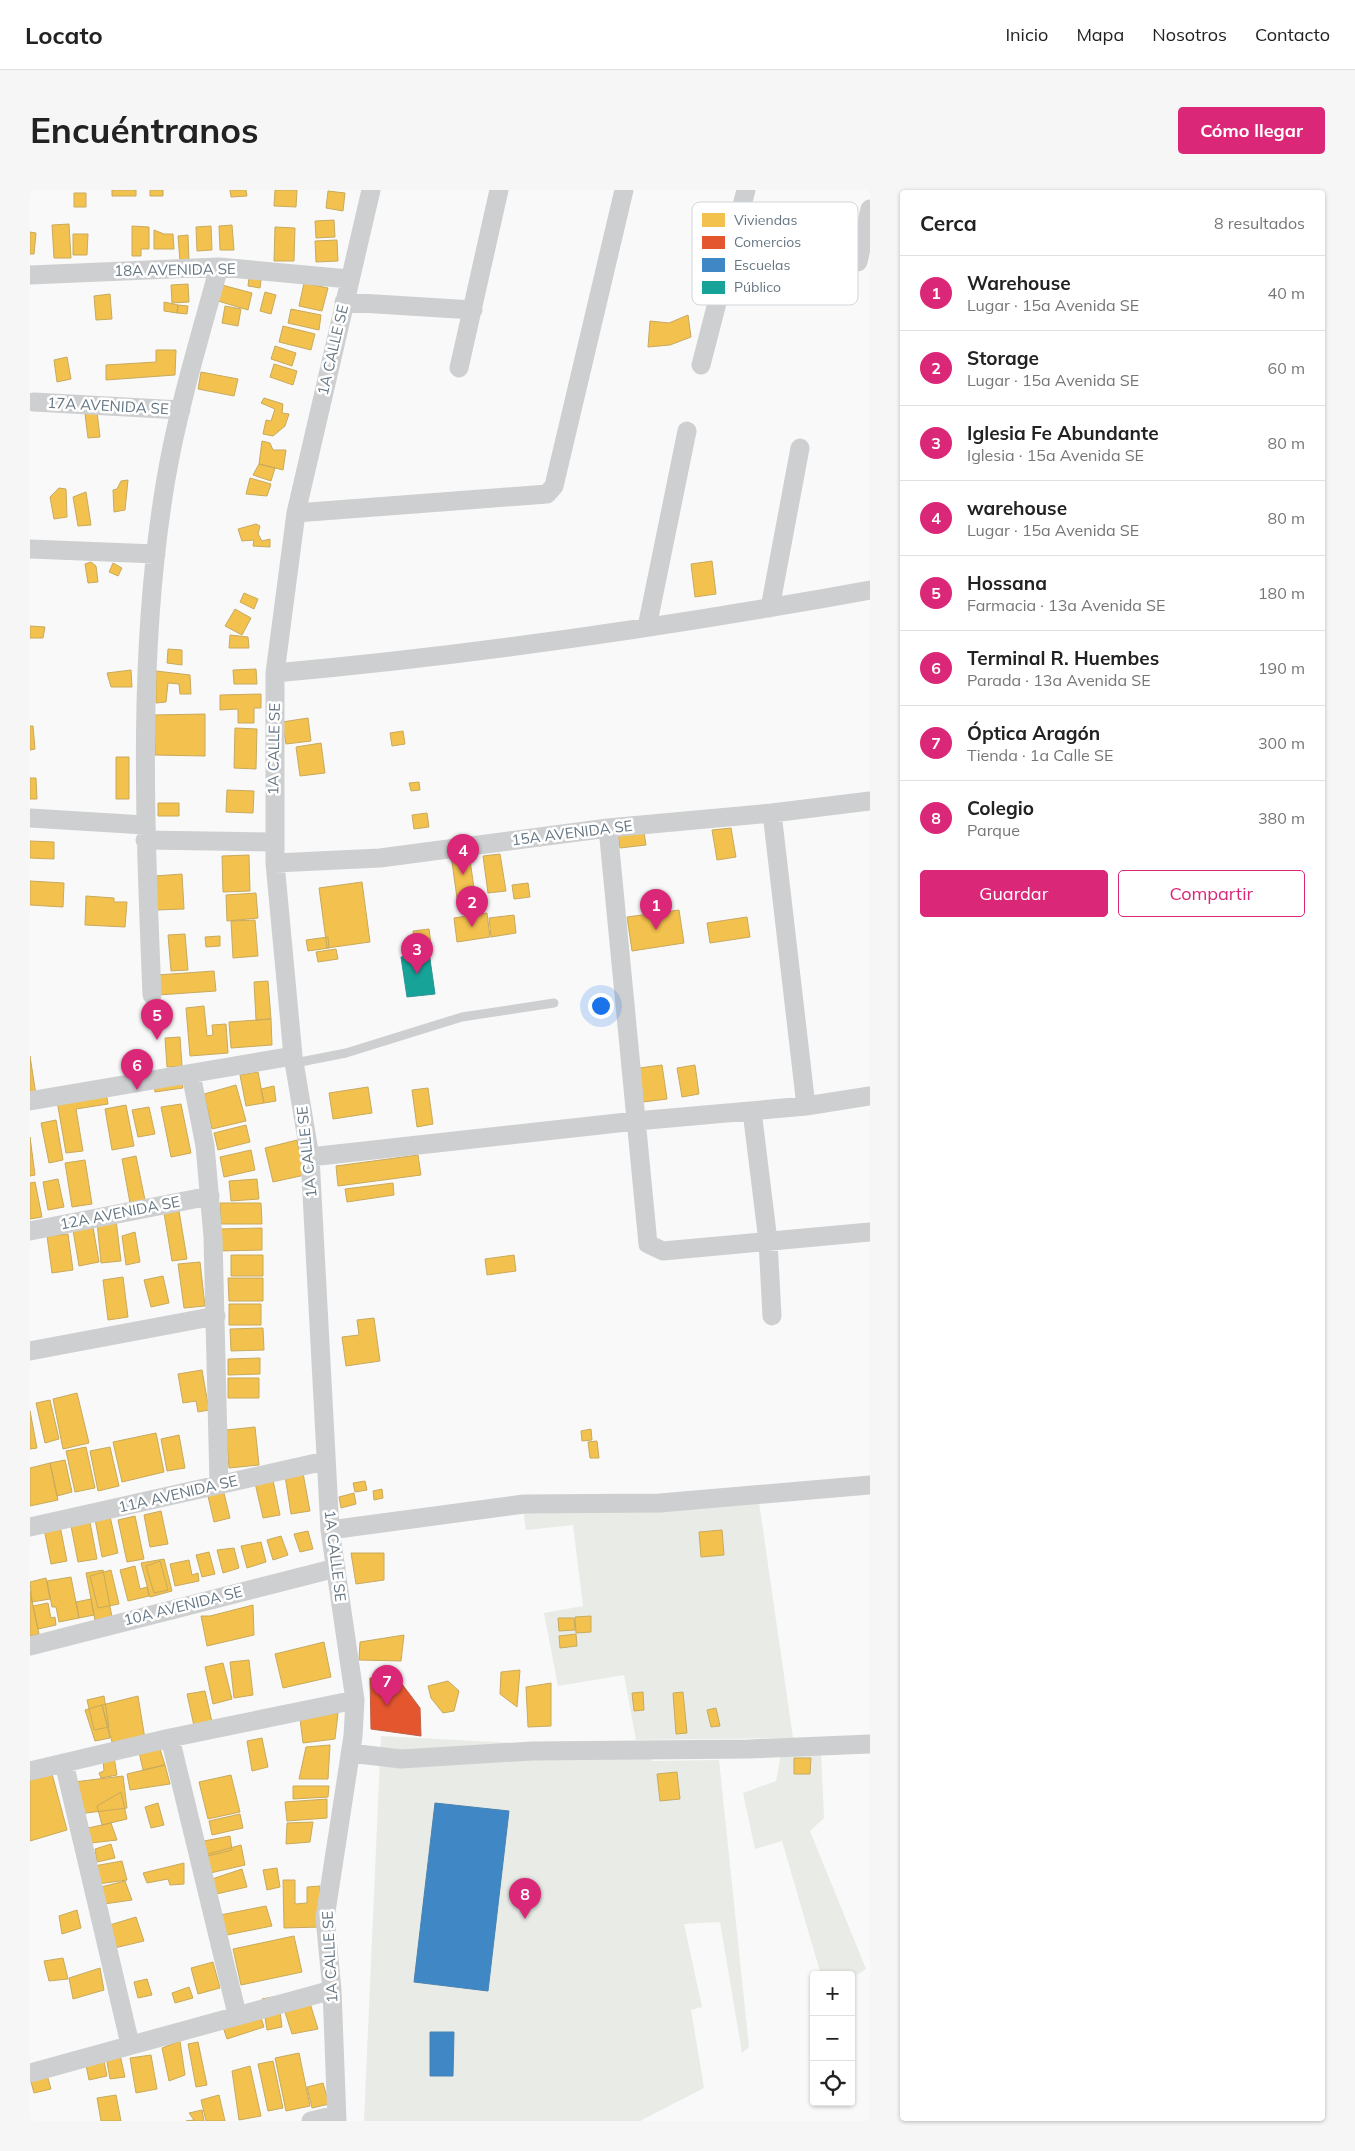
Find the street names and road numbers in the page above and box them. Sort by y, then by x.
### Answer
street label: 18A AVENIDA SE [114,259,236,280]
street label: 1A CALLE SE [313,303,352,397]
street label: 17A AVENIDA SE [47,393,169,418]
street label: 1A CALLE SE [263,703,284,795]
street label: 15A AVENIDA SE [510,816,634,849]
street label: 1A CALLE SE [292,1105,321,1199]
street label: 12A AVENIDA SE [58,1192,182,1233]
street label: 11A AVENIDA SE [116,1471,239,1516]
street label: 1A CALLE SE [320,1509,351,1603]
street label: 10A AVENIDA SE [122,1582,244,1629]
street label: 1A CALLE SE [318,1910,341,2004]

